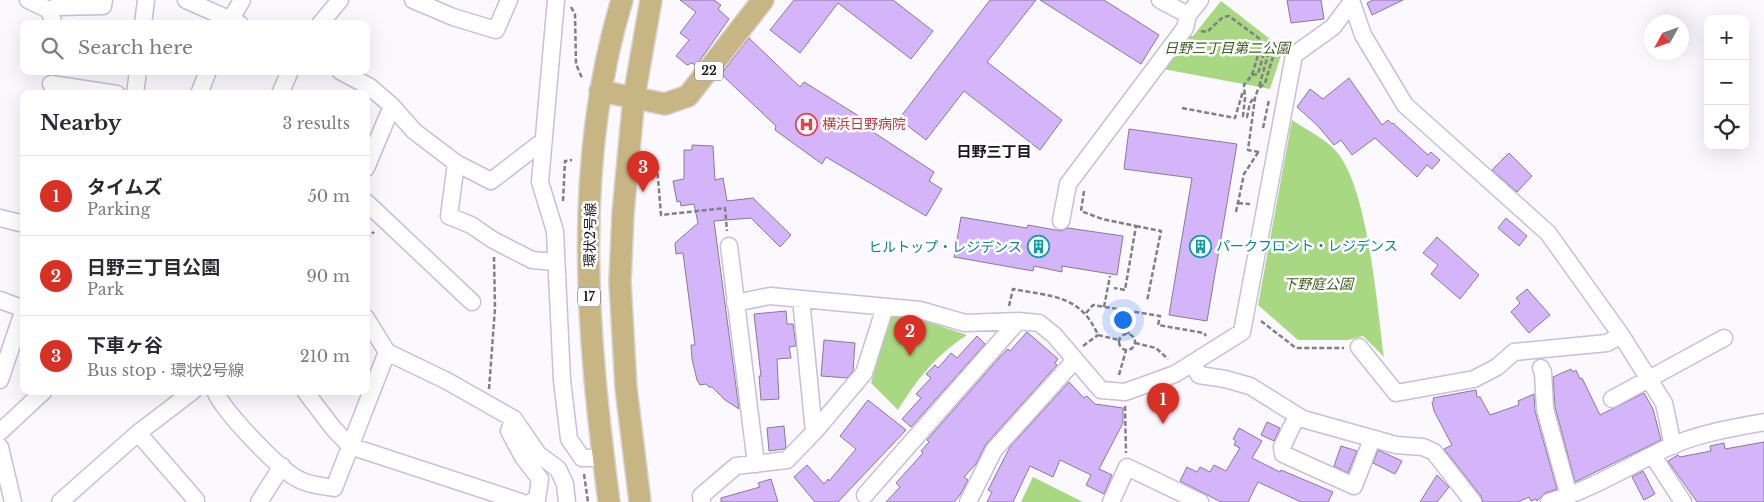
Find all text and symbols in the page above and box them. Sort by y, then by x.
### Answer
north arrow [1644,15,1689,60]
map controls [1704,15,1749,150]
button: + [1704,15,1749,60]
search box [20,20,370,75]
icon: search [38,34,66,62]
text: Search here [78,36,193,59]
park label: 日野三丁目第二公園 [1164,39,1292,57]
button: − [1704,60,1749,105]
road number: 22 [695,61,723,80]
button: locate [1704,105,1749,150]
text: Nearby [40,110,121,136]
hospital icon: 横浜日野病院 [794,112,818,136]
text: 3 results [282,113,350,133]
place label: 横浜日野病院 [822,115,906,133]
district label: 日野三丁目 [956,142,1032,161]
pin: 3 [627,151,659,192]
text: タイムズ [87,176,163,199]
text: 1 [53,186,59,206]
text: 50 m [308,186,350,206]
text: Parking [87,199,150,219]
street label: 環状2号線 [580,203,600,267]
building icon: パークフロント・レジデンス [1188,234,1212,258]
building icon: ヒルトップ・レジデンス [1026,235,1050,259]
place label: パークフロント・レジデンス [1216,237,1398,255]
place label: ヒルトップ・レジデンス [868,238,1022,256]
text: 日野三丁目公園 [87,256,220,279]
text: 2 [51,266,61,286]
text: 90 m [307,266,350,286]
park label: 下野庭公園 [1283,275,1355,293]
text: Park [87,279,124,299]
road number: 17 [578,288,600,306]
your location [1110,307,1136,333]
pin: 2 [894,315,926,356]
text: 下車ヶ谷 [87,334,163,357]
text: 3 [51,346,61,366]
text: 210 m [300,346,350,366]
text: Bus stop · 環状2号線 [87,360,244,380]
pin: 1 [1147,383,1179,424]

